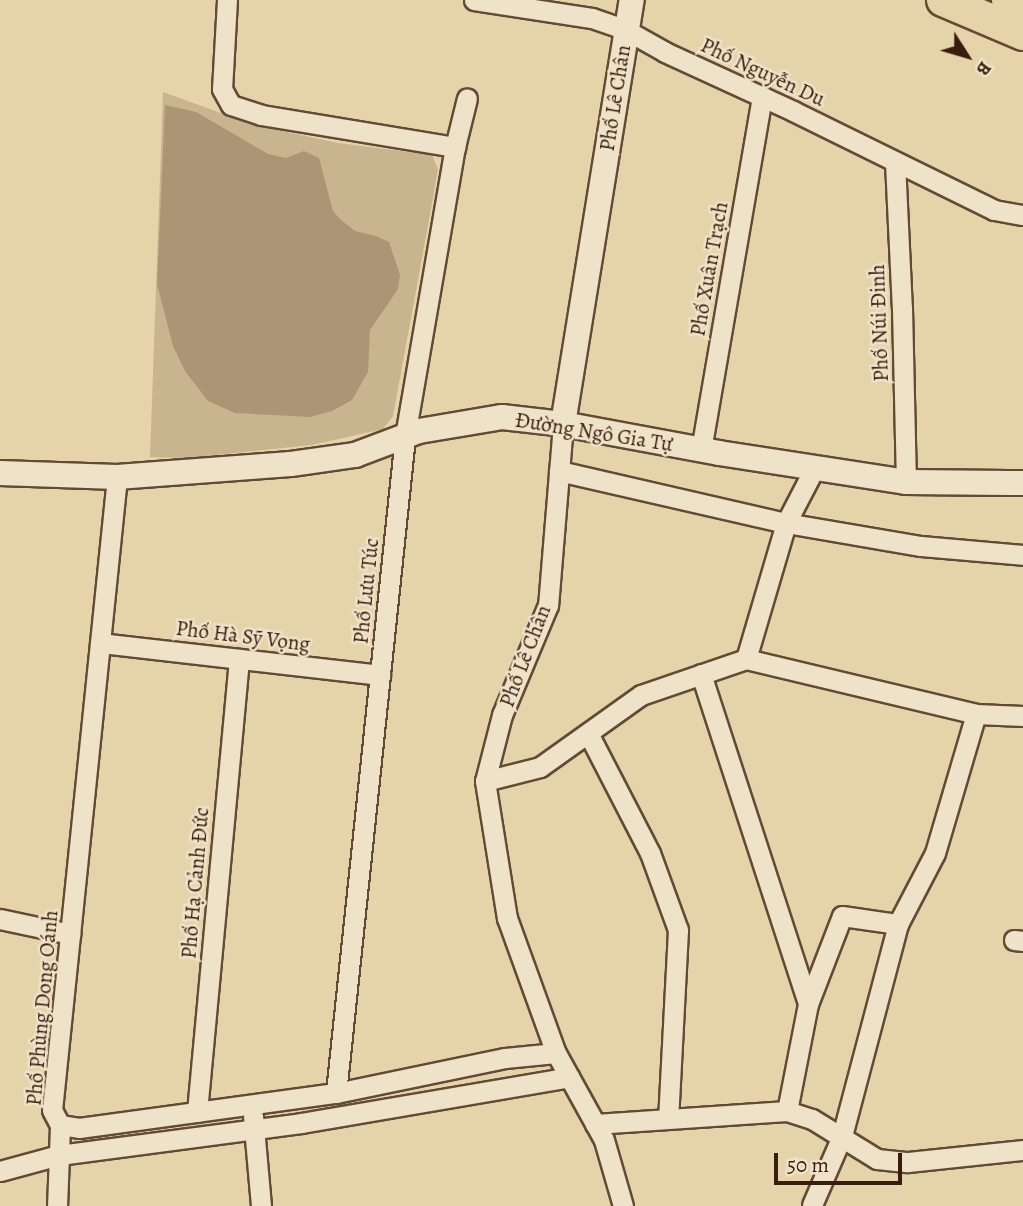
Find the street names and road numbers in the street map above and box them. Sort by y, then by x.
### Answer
street label: Phố Nguyễn Du [697,32,829,112]
street label: Phố Lê Chân [594,43,636,153]
street label: Phố Xuân Trạch [685,200,733,338]
street label: Phố Núi Đinh [864,264,894,382]
street label: Đường Ngô Gia Tự [513,407,675,457]
street label: Phố Lưu Túc [348,537,384,645]
street label: Phố Lê Chân [494,601,556,711]
street label: Phố Hà Sỹ Vọng [175,615,311,657]
street label: Phố Hạ Cảnh Đức [176,806,214,960]
street label: Phố Phùng Dong Oánh [21,909,63,1107]

